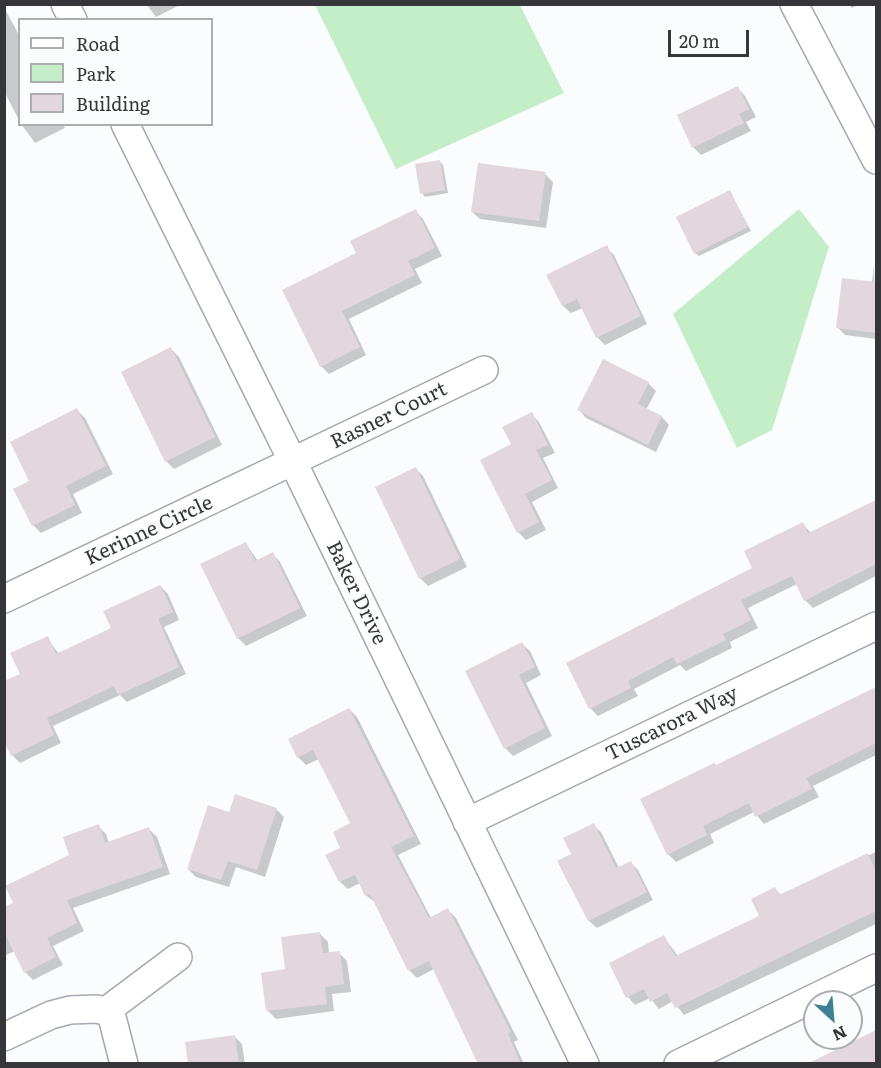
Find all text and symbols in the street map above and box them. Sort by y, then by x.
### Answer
legend [18,18,213,126]
scale bar [671,18,752,56]
text: 20 m [679,27,720,54]
text: Road [76,30,120,57]
text: Park [76,60,115,87]
text: Building [76,90,150,117]
street label: Rasner Court [327,378,451,454]
street label: Kerinne Circle [81,491,217,571]
street label: Baker Drive [321,537,391,649]
street label: Tuscarora Way [602,682,742,766]
north arrow [803,990,863,1050]
text: N [829,1021,851,1048]

